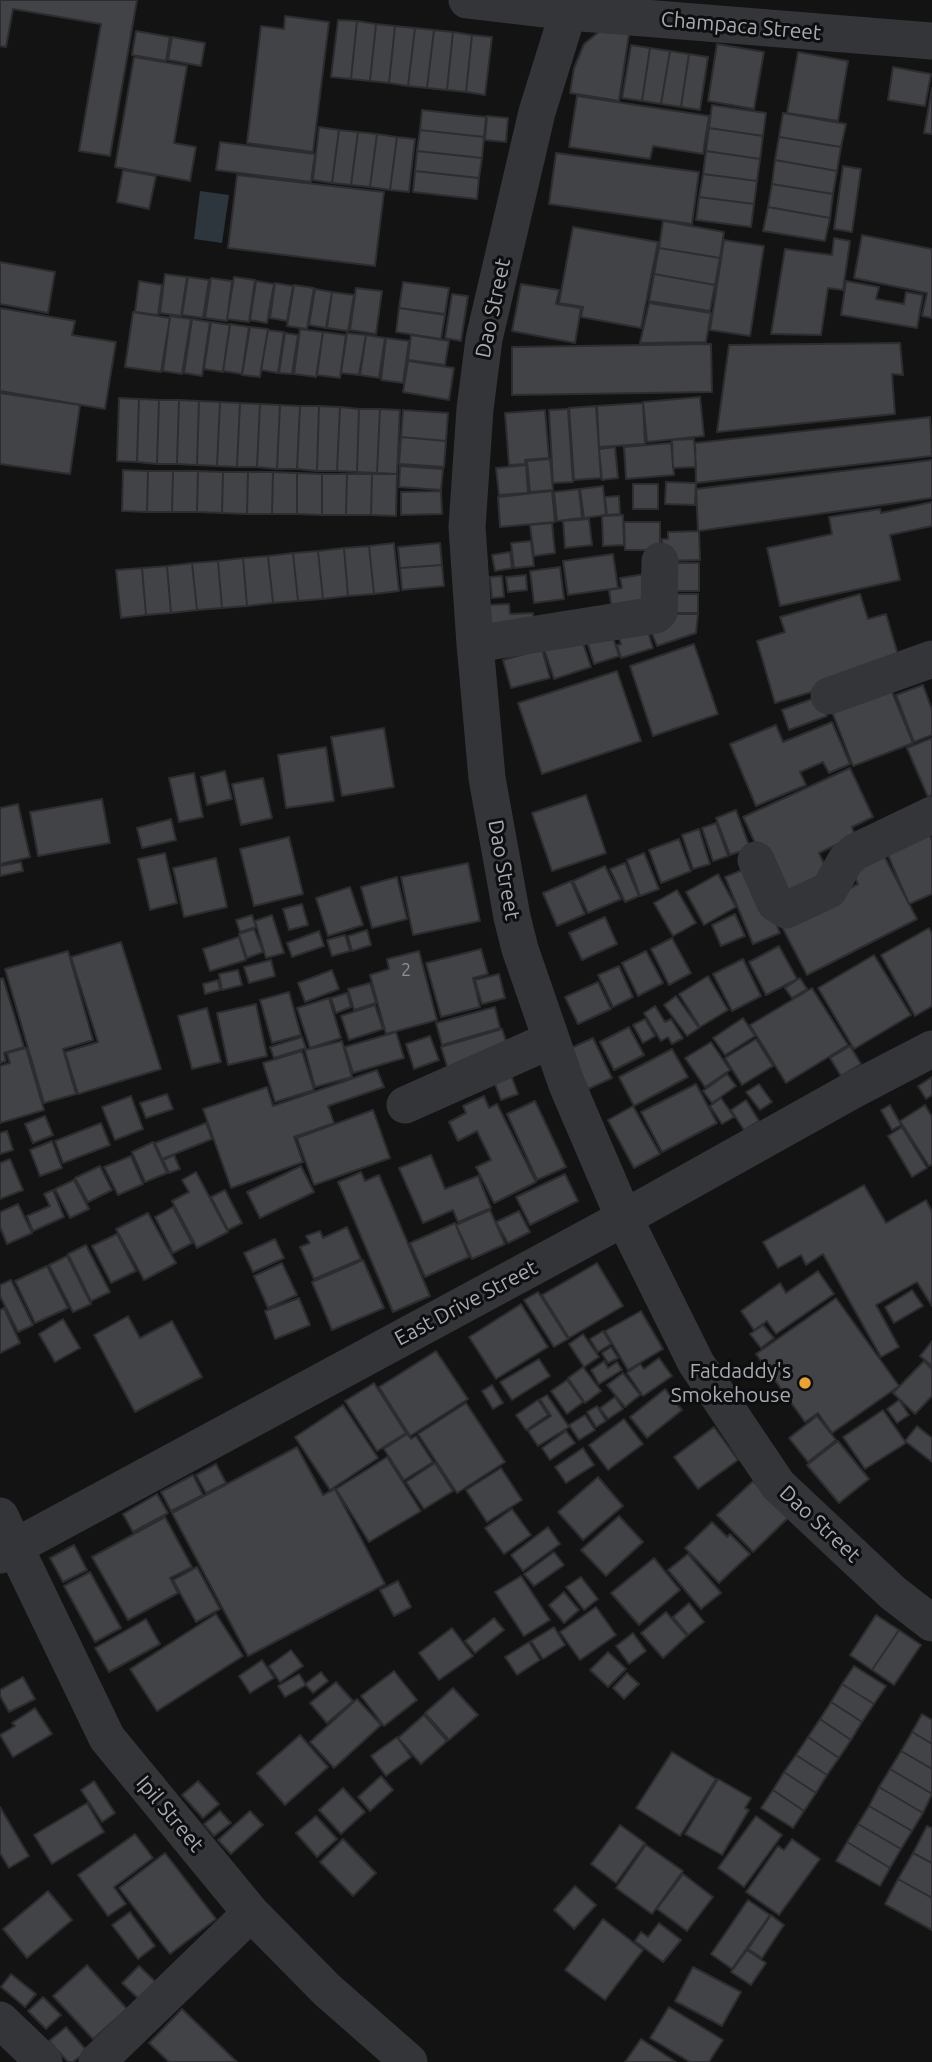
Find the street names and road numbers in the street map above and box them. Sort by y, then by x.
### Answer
street label: Champaca Street [660,6,822,46]
street label: Dao Street [470,256,516,360]
street label: Dao Street [483,818,525,922]
street label: East Drive Street [390,1255,542,1351]
street label: Dao Street [774,1480,866,1568]
street label: Ipil Street [131,1771,209,1857]

